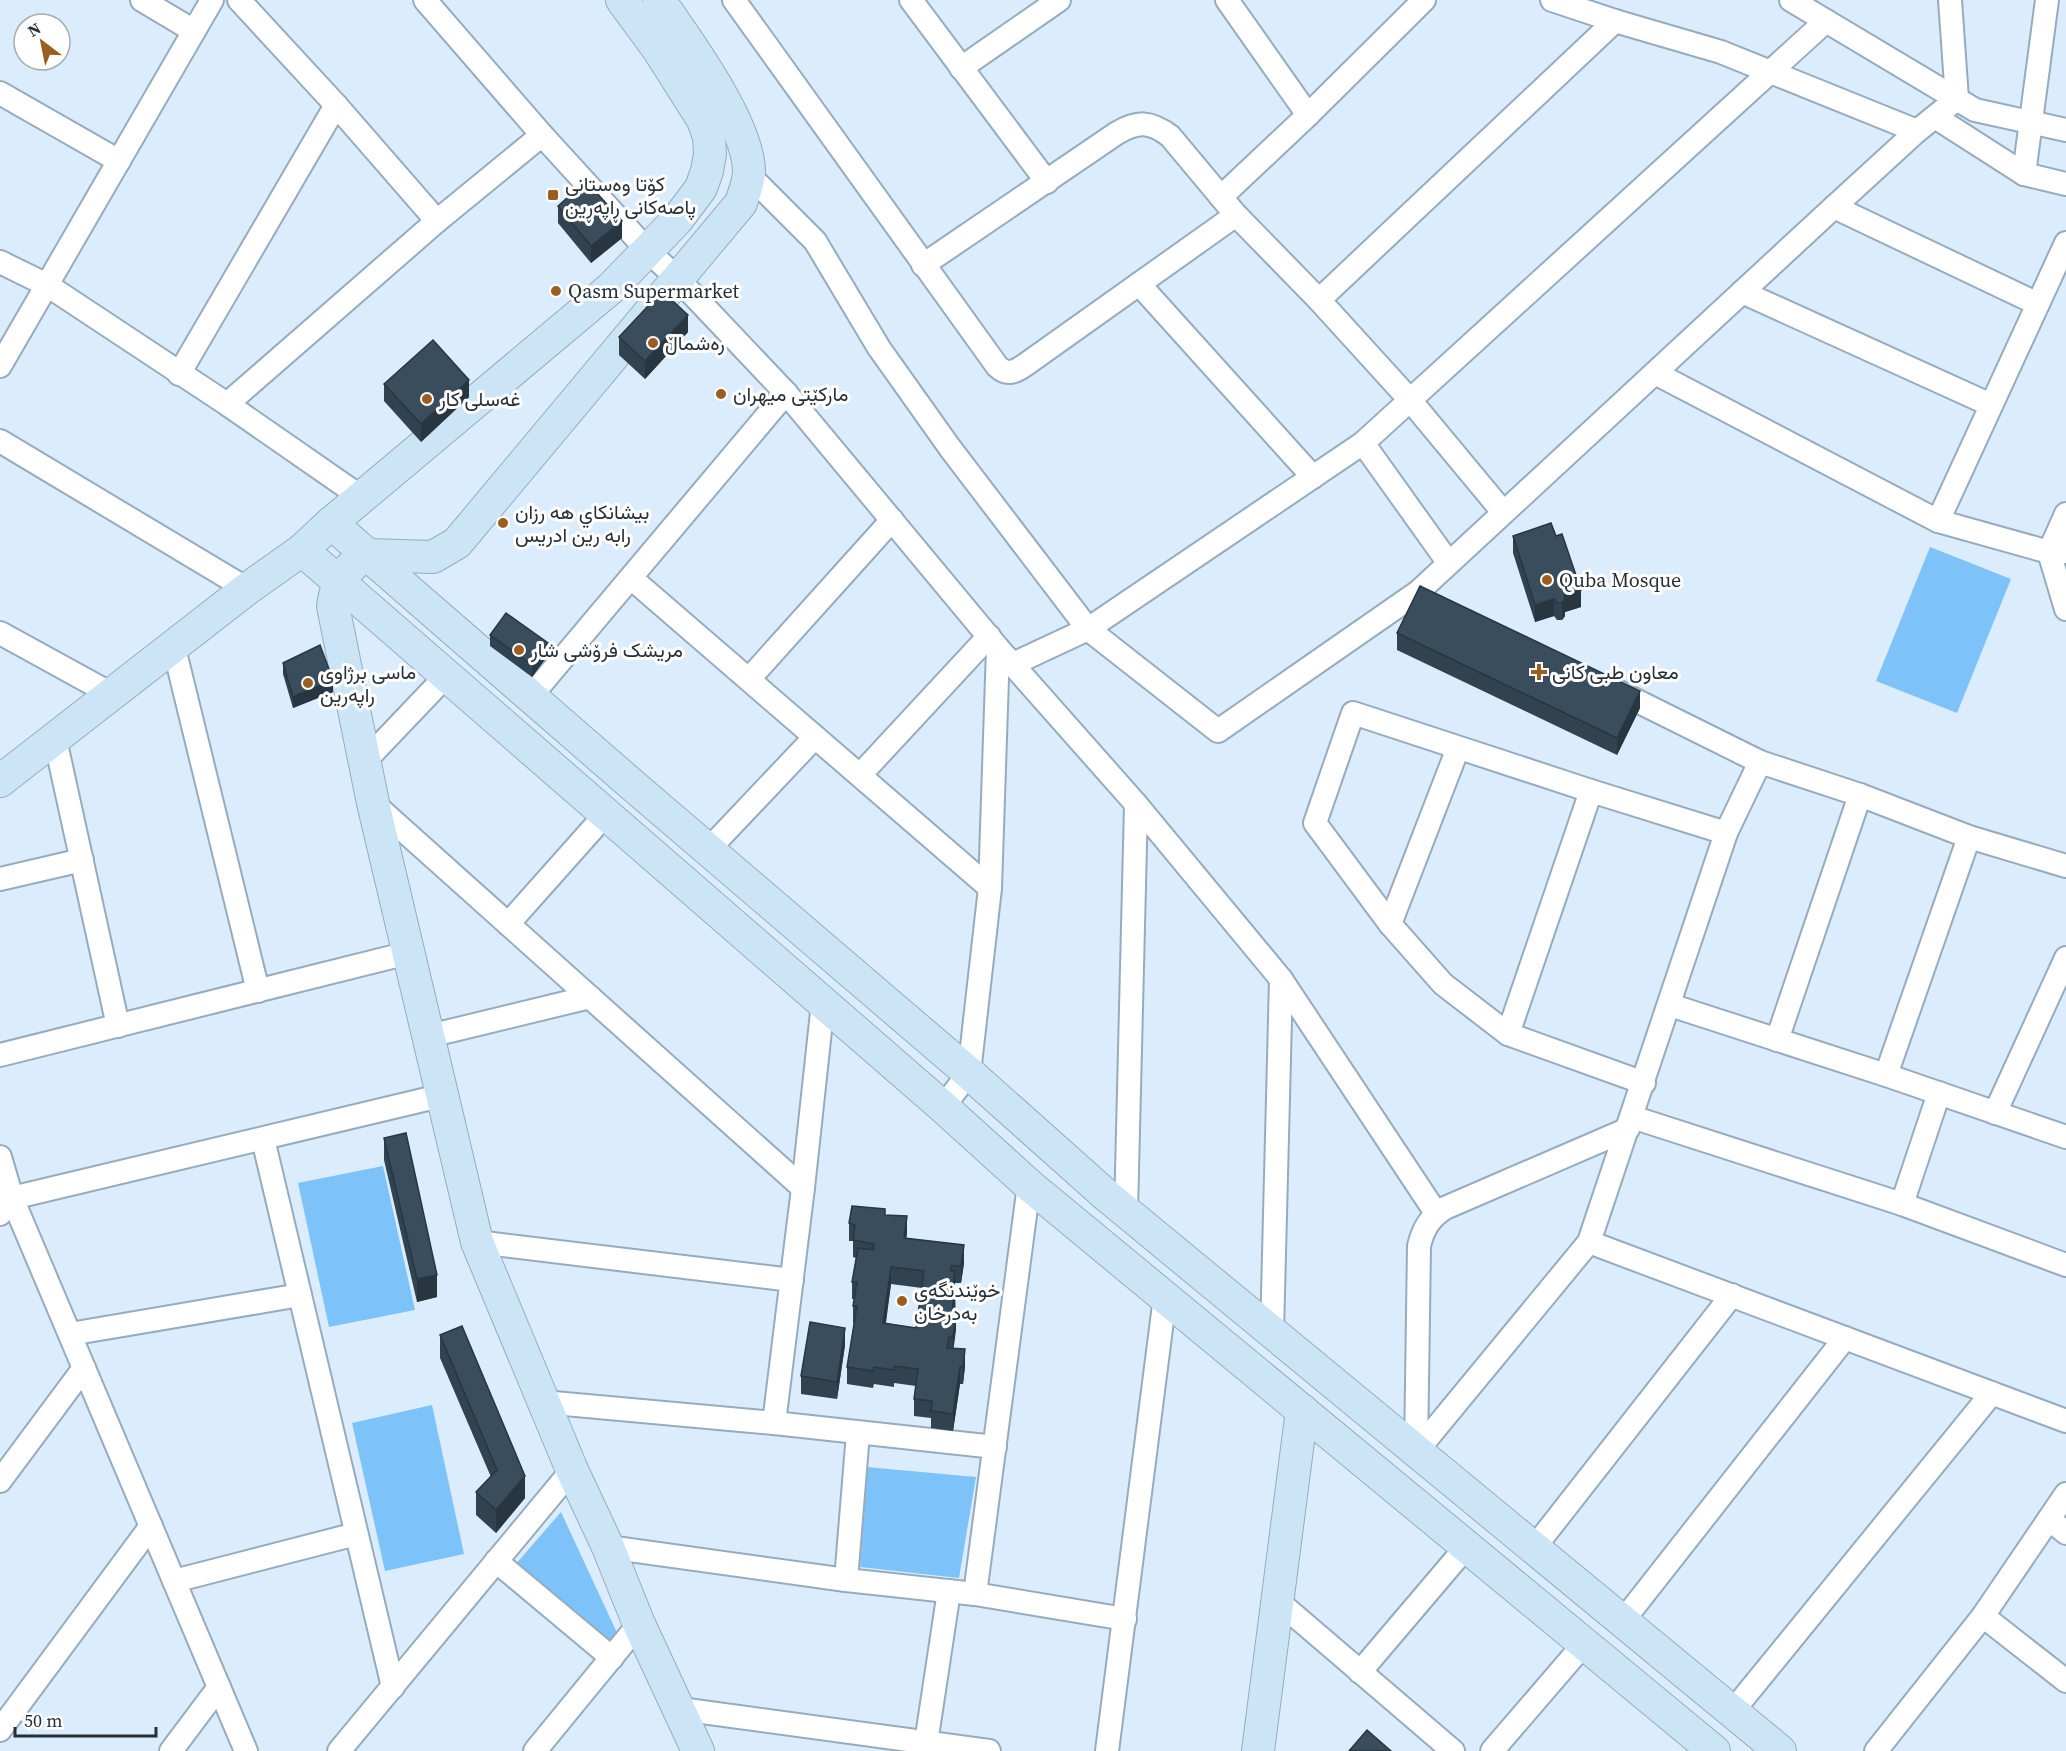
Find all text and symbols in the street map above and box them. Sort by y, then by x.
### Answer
north arrow [12,12,72,72]
text: N [23,17,45,42]
place label: كۆتا وەستانی پاصەکانی ڕاپەڕین [565,170,696,223]
marker: كۆتا وەستانی پاصەکانی ڕاپەڕین [546,188,560,202]
place label: Qasm Supermarket [568,277,740,305]
marker: Qasm Supermarket [549,284,563,298]
place label: رەشماڵ [665,329,725,357]
marker: رەشماڵ [646,336,660,350]
place label: مارکێتی میهران [733,380,848,408]
place label: غەسلی کار [438,385,521,413]
marker: مارکێتی میهران [714,387,728,401]
marker: غەسلی کار [420,392,434,406]
place label: بيشانكاي هه رزان رابه رين ادريس [515,498,649,549]
marker: بيشانكاي هه رزان رابه رين ادريس [496,516,510,530]
place label: Quba Mosque [1559,566,1681,594]
marker: Quba Mosque [1540,573,1554,587]
place label: مریشک فرۆشی شار [530,636,683,664]
marker: مریشک فرۆشی شار [512,643,526,657]
place label: ماسی برژاوی راپەرین [320,658,416,709]
place label: معاون طبی کانی [1552,658,1679,686]
marker: معاون طبی کانی [1530,663,1548,681]
marker: ماسی برژاوی راپەرین [301,676,315,690]
place label: خوێندنگەی بەدرخان [914,1276,1000,1327]
marker: خوێندنگەی بەدرخان [895,1294,909,1308]
scale bar [15,1700,156,1738]
text: 50 m [24,1708,62,1733]

